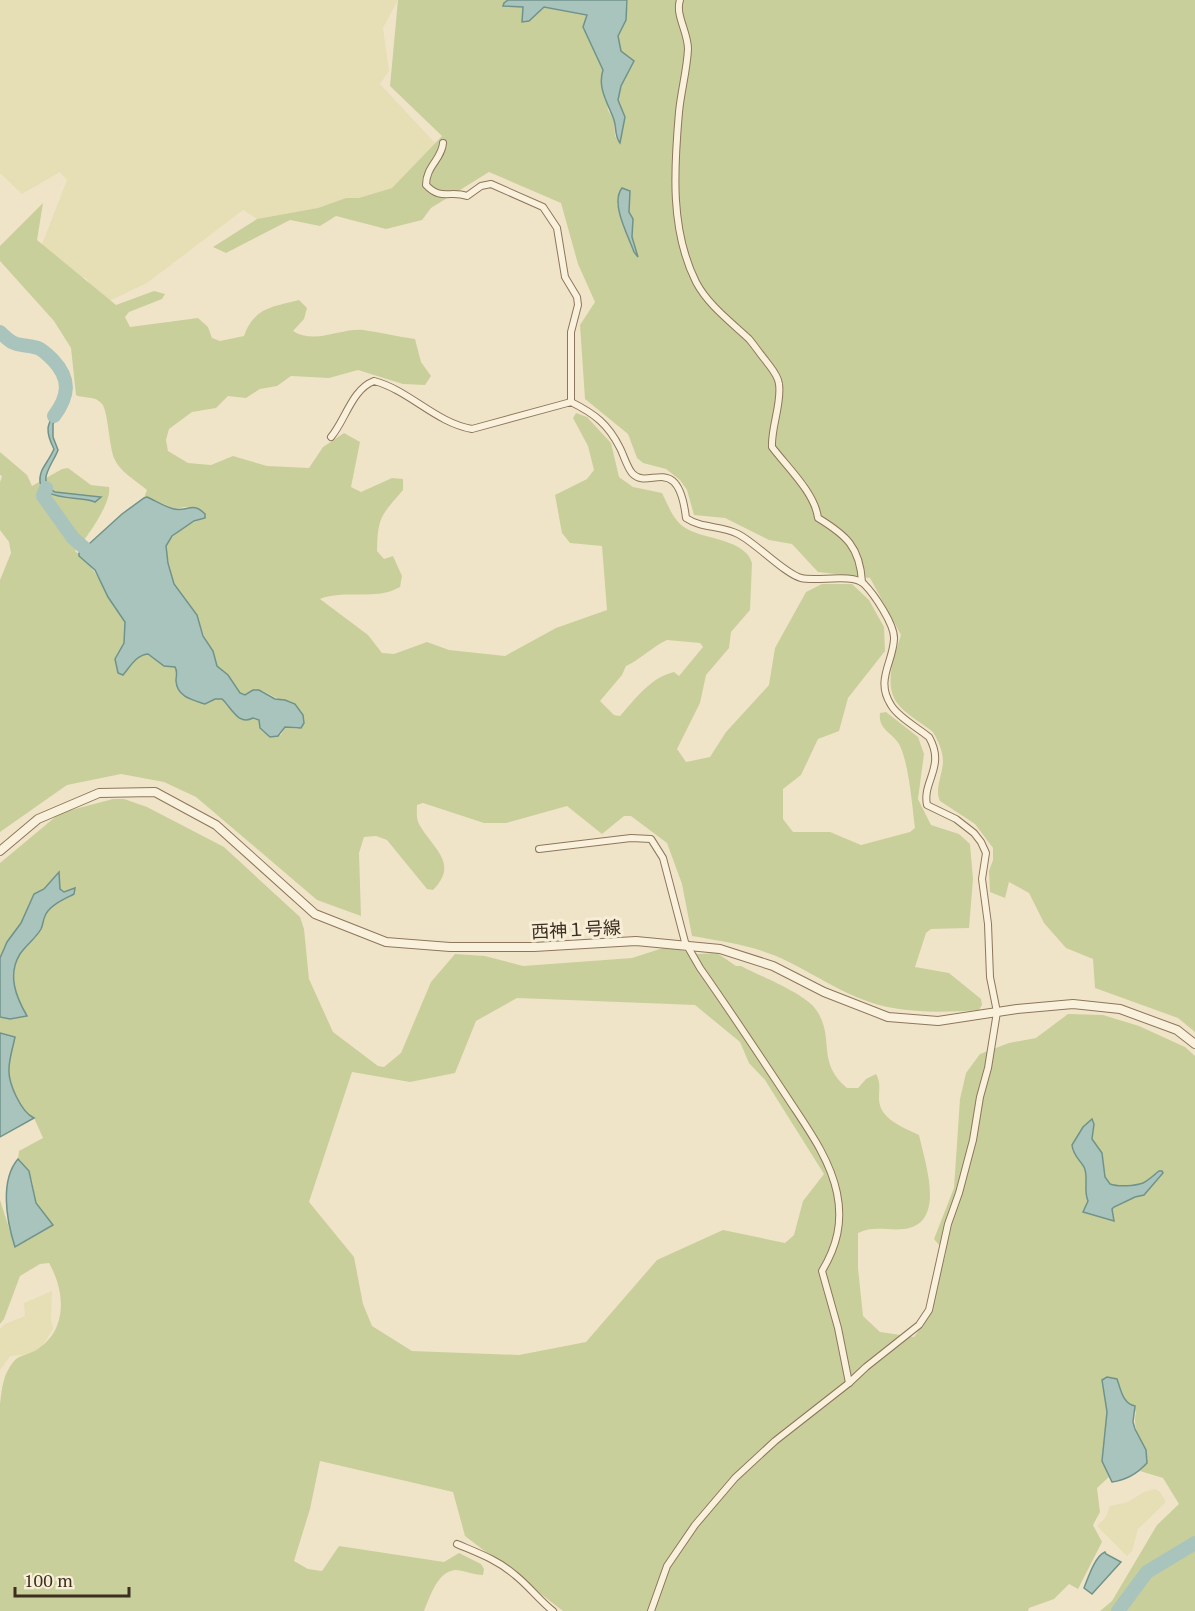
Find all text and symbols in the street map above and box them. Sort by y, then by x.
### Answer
street label: 西神１号線 [530,915,622,943]
scale bar [15,1560,129,1598]
text: 100 m [24,1568,73,1592]

